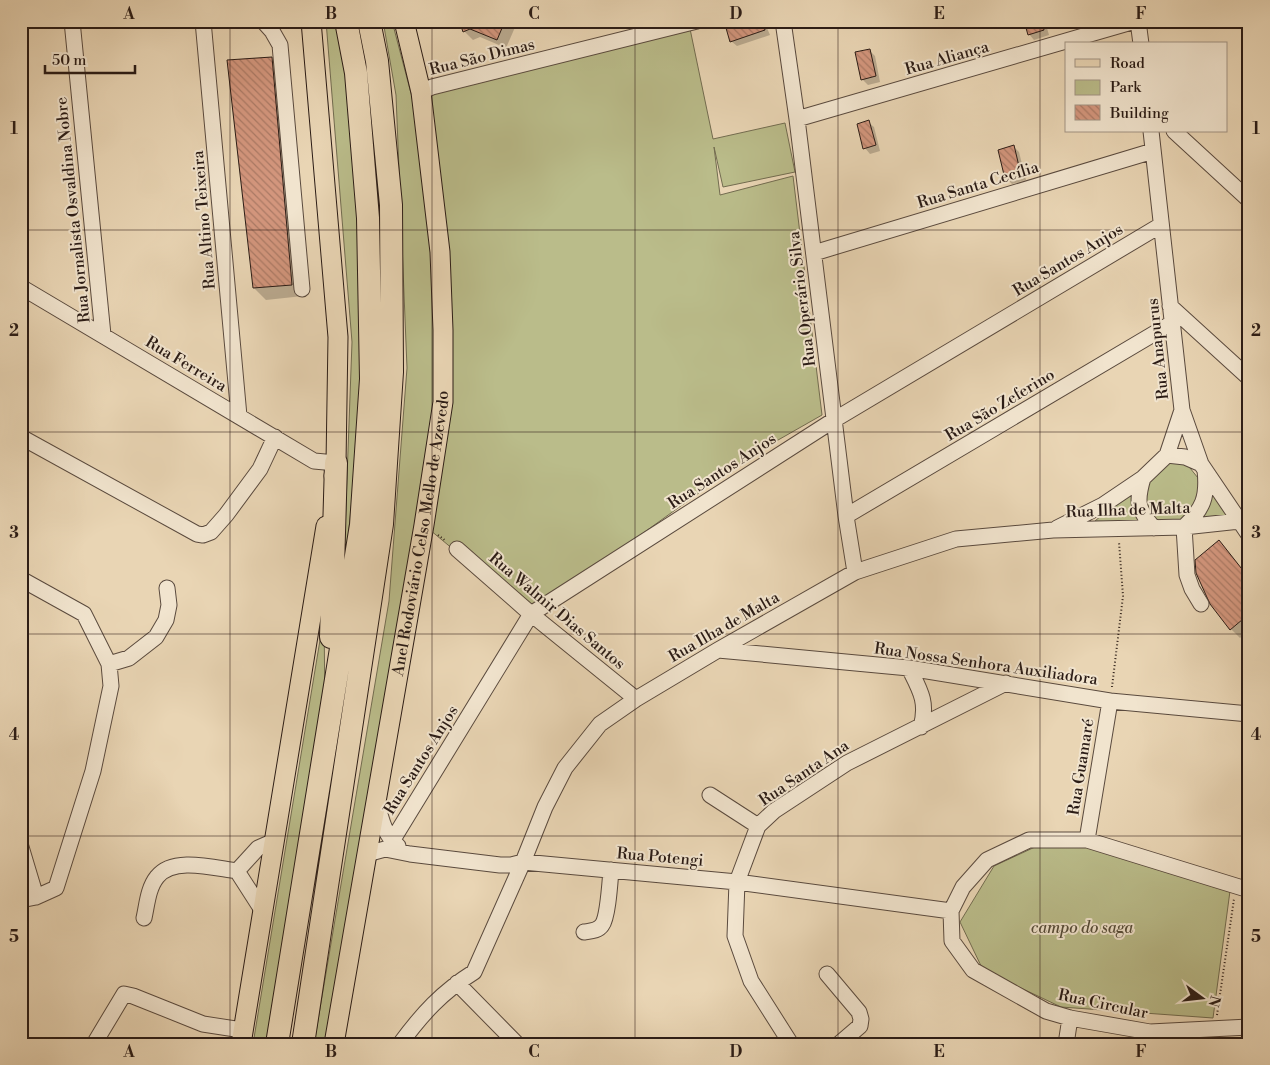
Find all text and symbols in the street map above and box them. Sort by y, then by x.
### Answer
text: A [122,4,135,24]
text: B [325,4,337,24]
text: C [528,4,540,24]
text: D [730,4,743,24]
text: E [933,4,945,24]
text: F [1135,4,1147,24]
street label: Rua São Dimas [427,34,537,80]
street label: Rua Aliança [903,36,992,80]
scale bar [45,42,135,74]
legend [1065,42,1228,132]
text: 50 m [52,51,86,70]
text: Road [1110,54,1145,73]
text: Park [1110,78,1142,97]
street label: Rua Jornalista Osvaldina Nobre [51,96,95,324]
text: Building [1109,104,1169,123]
text: 1 [10,119,18,139]
text: 1 [1252,119,1260,139]
street label: Rua Altino Teixeira [188,149,220,290]
street label: Rua Santa Cecília [915,157,1042,213]
street label: Rua Santos Anjos [1009,219,1127,301]
street label: Rua Operário Silva [784,229,820,368]
street label: Rua Anapurus [1143,297,1173,401]
text: 2 [9,321,19,341]
text: 2 [1251,321,1261,341]
street label: Rua Ferreira [142,332,231,397]
street label: Rua São Zeferino [942,364,1058,446]
street label: Anel Rodoviário Celso Mello de Azevedo [388,391,453,679]
street label: Rua Santos Anjos [664,429,780,513]
street label: Rua Ilha de Malta [1065,498,1192,522]
text: 3 [9,523,19,543]
text: 3 [1251,523,1261,543]
street label: Rua Walmir Dias Santos [485,548,629,674]
street label: Rua Ilha de Malta [665,587,784,667]
street label: Rua Nossa Senhora Auxiliadora [873,638,1100,690]
street label: Rua Santos Anjos [379,702,463,818]
street label: Rua Guamaré [1063,717,1099,817]
text: 4 [9,725,20,745]
text: 4 [1251,725,1262,745]
street label: Rua Santa Ana [755,735,854,810]
street label: Rua Potengi [616,843,704,871]
park label: campo do saga [1031,918,1133,938]
text: 5 [9,927,19,947]
text: 5 [1251,927,1261,947]
north arrow [1178,972,1228,1022]
street label: Rua Circular [1056,985,1150,1023]
text: N [1203,993,1224,1009]
text: A [122,1042,135,1062]
text: B [325,1042,337,1062]
text: C [528,1042,540,1062]
text: D [730,1042,743,1062]
text: E [933,1042,945,1062]
text: F [1135,1042,1147,1062]

